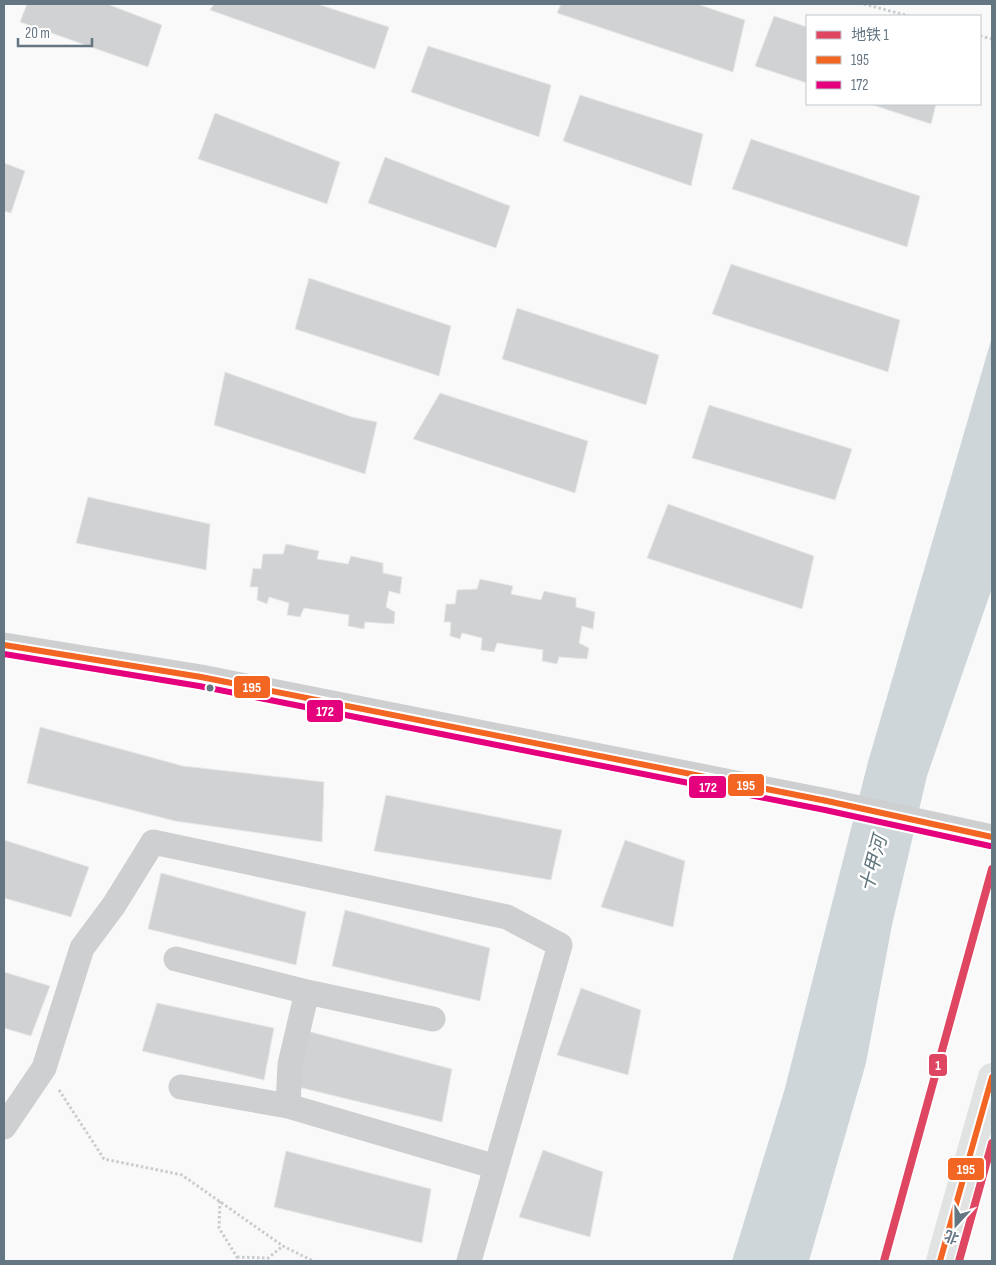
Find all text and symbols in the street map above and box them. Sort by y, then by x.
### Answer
scale bar [18,15,91,47]
legend [806,15,981,105]
text: 20 m [25,24,50,43]
text: 地铁 1 [851,26,889,45]
text: 195 [851,51,869,70]
text: 172 [851,76,868,95]
line badge: 195 [233,675,271,699]
text: 195 [243,679,261,696]
unlabelled marker [205,683,215,693]
line badge: 172 [306,699,344,723]
text: 172 [316,703,334,720]
line badge: 195 [727,773,765,797]
line badge: 172 [688,775,727,799]
text: 195 [737,777,755,794]
text: 172 [699,779,717,796]
water label: 十甲河 [856,830,894,895]
line badge: 1 [928,1053,948,1077]
text: 1 [935,1057,941,1074]
line badge: 195 [947,1157,985,1181]
text: 195 [957,1161,975,1178]
north arrow [931,1200,981,1250]
text: 北 [942,1226,961,1247]

